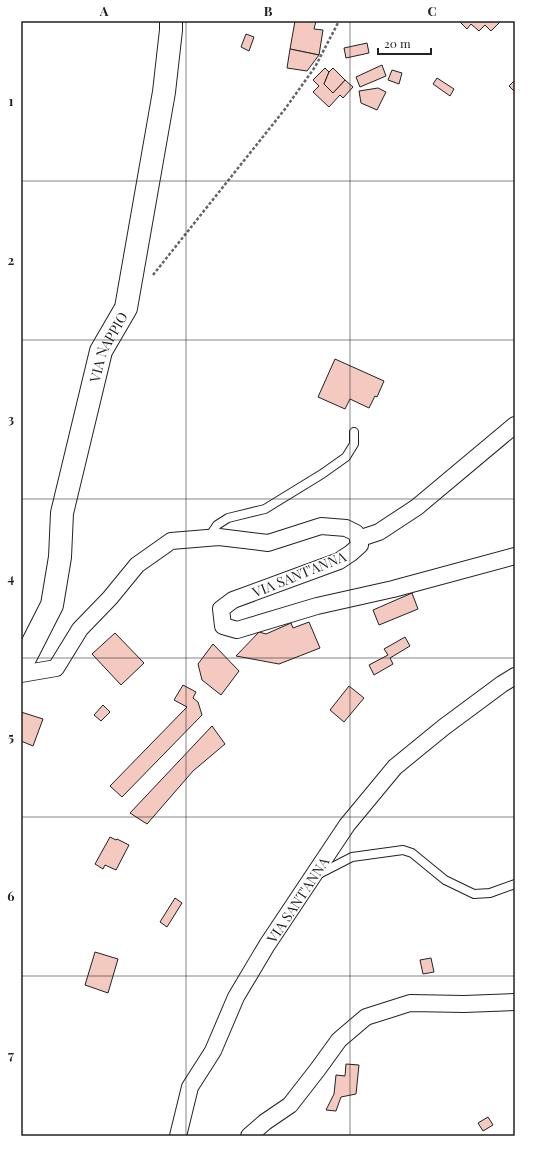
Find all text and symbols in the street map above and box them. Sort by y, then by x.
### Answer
text: A [99,2,109,19]
text: B [264,2,273,19]
text: C [427,2,437,19]
scale bar [378,30,431,56]
text: 20 m [384,35,411,51]
text: 1 [9,92,14,109]
text: 2 [8,251,15,268]
street label: VIA NAPPIO [84,308,131,385]
text: 3 [8,410,14,427]
street label: VIA SANT'ANNA [248,547,349,602]
text: 4 [8,569,15,586]
text: 5 [8,728,14,745]
street label: VIA SANT'ANNA [261,853,333,947]
text: 6 [7,887,15,904]
text: 7 [8,1046,14,1063]

